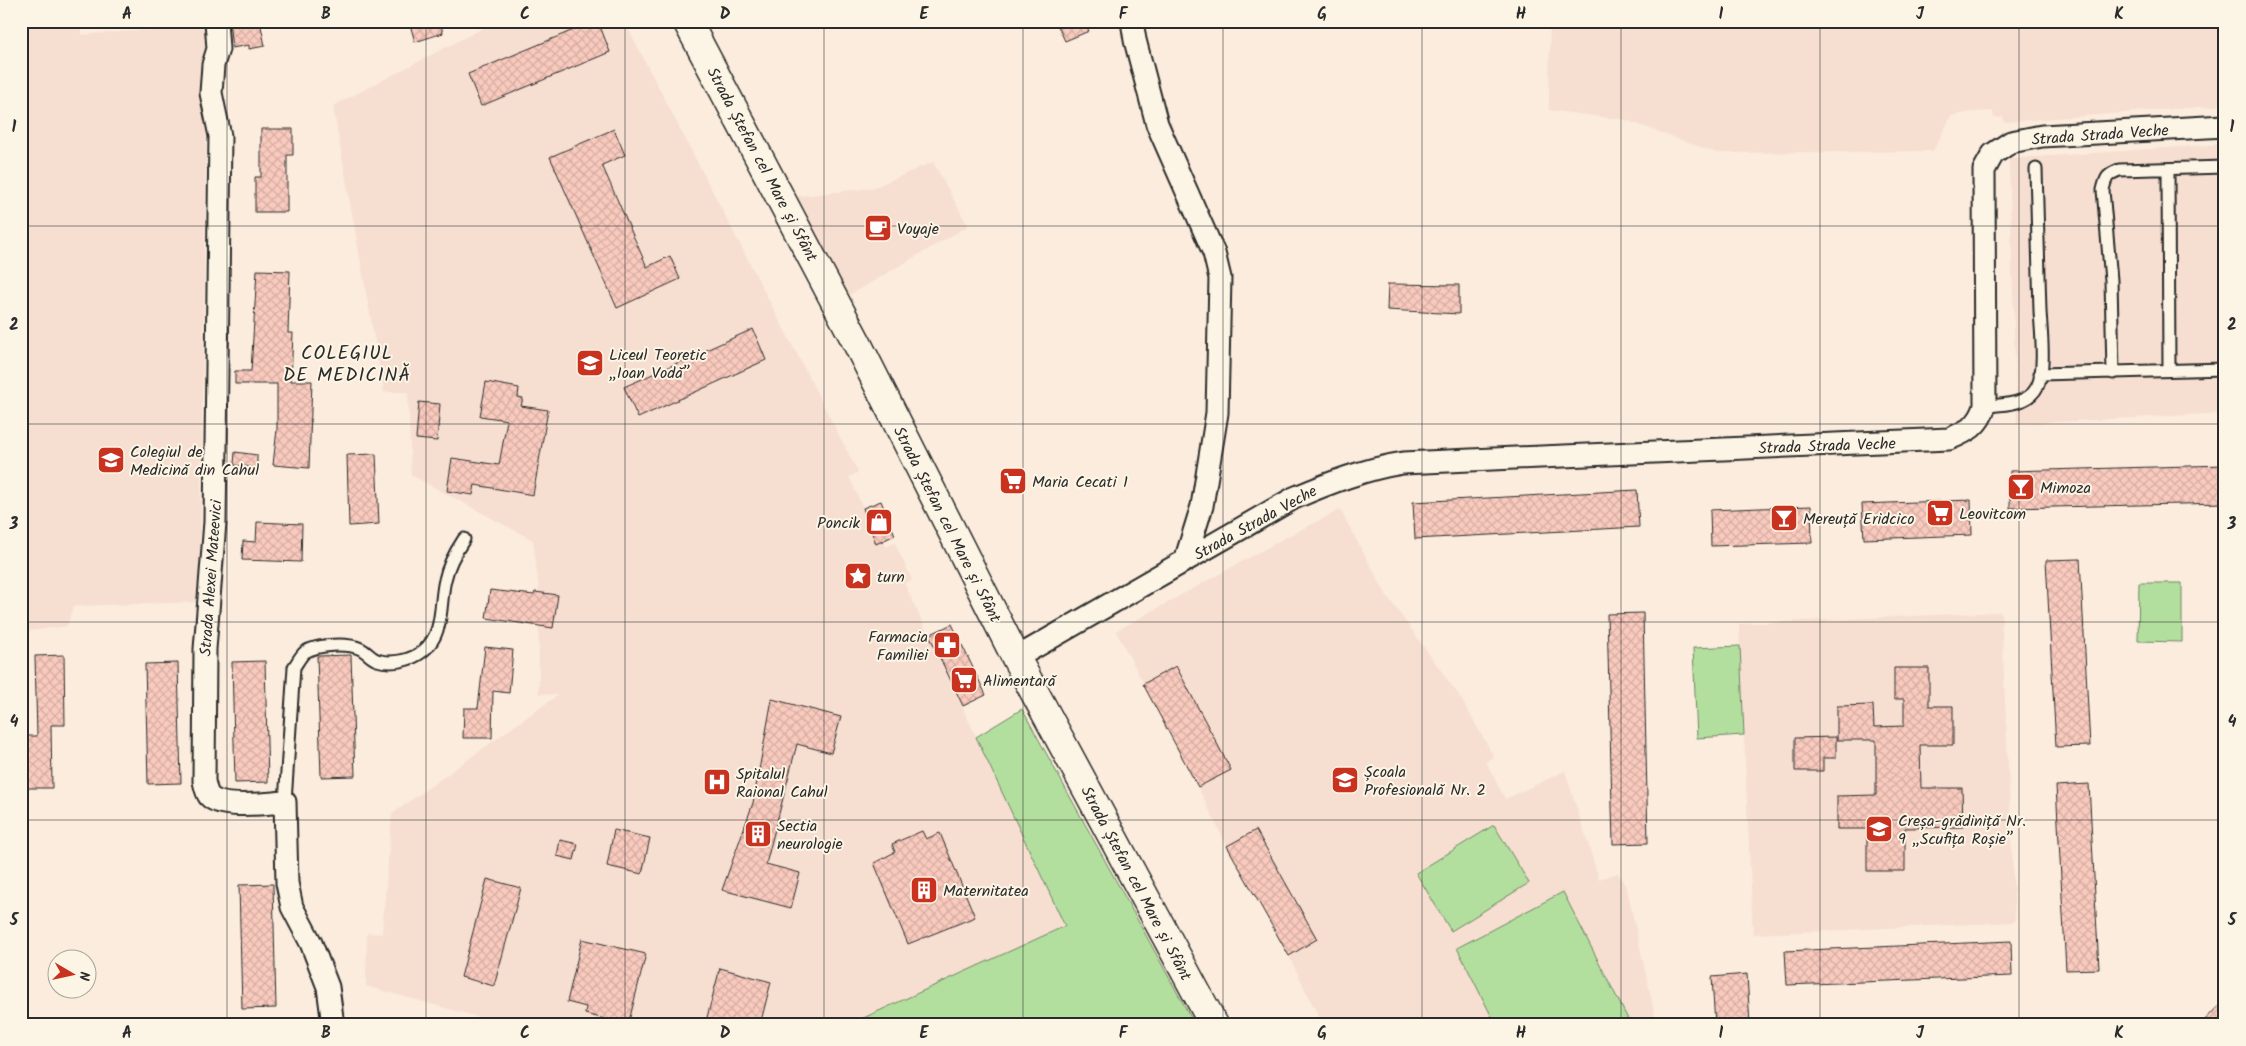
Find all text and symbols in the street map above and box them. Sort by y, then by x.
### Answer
text: A [122,2,132,27]
text: B [321,2,331,27]
text: C [520,2,530,27]
text: D [720,2,731,27]
text: E [920,2,930,27]
text: F [1119,2,1129,27]
text: G [1317,2,1327,27]
text: H [1516,2,1526,27]
text: I [1719,2,1724,27]
text: J [1916,2,1925,27]
text: K [2114,2,2124,27]
street label: Strada Ștefan cel Mare și Sfânt [700,63,824,267]
text: 1 [12,115,17,140]
text: 1 [2230,115,2235,140]
street label: Strada Strada Veche [2031,118,2170,153]
cafe icon: Voyaje [863,213,893,243]
place label: Voyaje [897,217,939,242]
text: 2 [9,313,19,338]
text: 2 [2227,313,2237,338]
district label: COLEGIUL DE MEDICINĂ [283,339,411,391]
place label: Liceul Teoretic „Ioan Vodă” [609,343,707,386]
school or university icon: Liceul Teoretic „Ioan Vodă” [575,348,605,378]
street label: Strada Ștefan cel Mare și Sfânt [886,422,1008,628]
street label: Strada Strada Veche [1758,432,1896,461]
place label: Colegiul de Medicină din Cahul [130,440,259,483]
school or university icon: Colegiul de Medicină din Cahul [96,445,126,475]
supermarket icon: Maria Cecati 1 [998,466,1028,496]
place label: Maria Cecati 1 [1032,470,1128,495]
bar icon: Mimoza [2006,472,2036,502]
place label: Mimoza [2040,476,2091,501]
street label: Strada Strada Veche [1190,479,1322,568]
street label: Strada Alexei Mateevici [194,498,230,657]
supermarket icon: Leovitcom [1925,498,1955,528]
place label: Leovitcom [1959,502,2026,527]
bar icon: Mereuță Eridcico [1769,503,1799,533]
shop icon: Poncik [864,507,894,537]
place label: Mereuță Eridcico [1803,507,1915,532]
place label: Poncik [817,511,860,536]
text: 3 [9,512,19,537]
text: 3 [2227,512,2237,537]
place icon: turn [843,561,873,591]
place label: turn [877,565,905,590]
place label: Farmacia Familiei [868,625,929,668]
pharmacy icon: Farmacia Familiei [932,630,962,660]
supermarket icon: Alimentară [949,665,979,695]
place label: Alimentară [983,669,1057,694]
text: 4 [10,710,19,735]
text: 4 [2228,710,2237,735]
place label: Școala Profesională Nr. 2 [1364,760,1486,803]
place label: Spitalul Raional Cahul [736,762,828,805]
school or university icon: Școala Profesională Nr. 2 [1330,765,1360,795]
hospital icon: Spitalul Raional Cahul [702,767,732,797]
street label: Strada Ștefan cel Mare și Sfânt [1074,782,1198,986]
place label: Creșa-grădiniță Nr. 9 „Scufița Roșie” [1898,809,2026,852]
place label: Sectia neurologie [777,814,843,857]
school or university icon: Creșa-grădiniță Nr. 9 „Scufița Roșie” [1864,814,1894,844]
building icon: Sectia neurologie [743,819,773,849]
building icon: Maternitatea [909,875,939,905]
place label: Maternitatea [943,879,1029,904]
text: 5 [9,908,20,933]
text: 5 [2227,908,2238,933]
north arrow [48,948,98,998]
text: N [72,970,95,982]
text: A [122,1021,132,1046]
text: B [321,1021,331,1046]
text: C [520,1021,530,1046]
text: D [720,1021,731,1046]
text: E [920,1021,930,1046]
text: F [1119,1021,1129,1046]
text: G [1317,1021,1327,1046]
text: H [1516,1021,1526,1046]
text: I [1719,1021,1724,1046]
text: J [1916,1021,1925,1046]
text: K [2114,1021,2124,1046]

